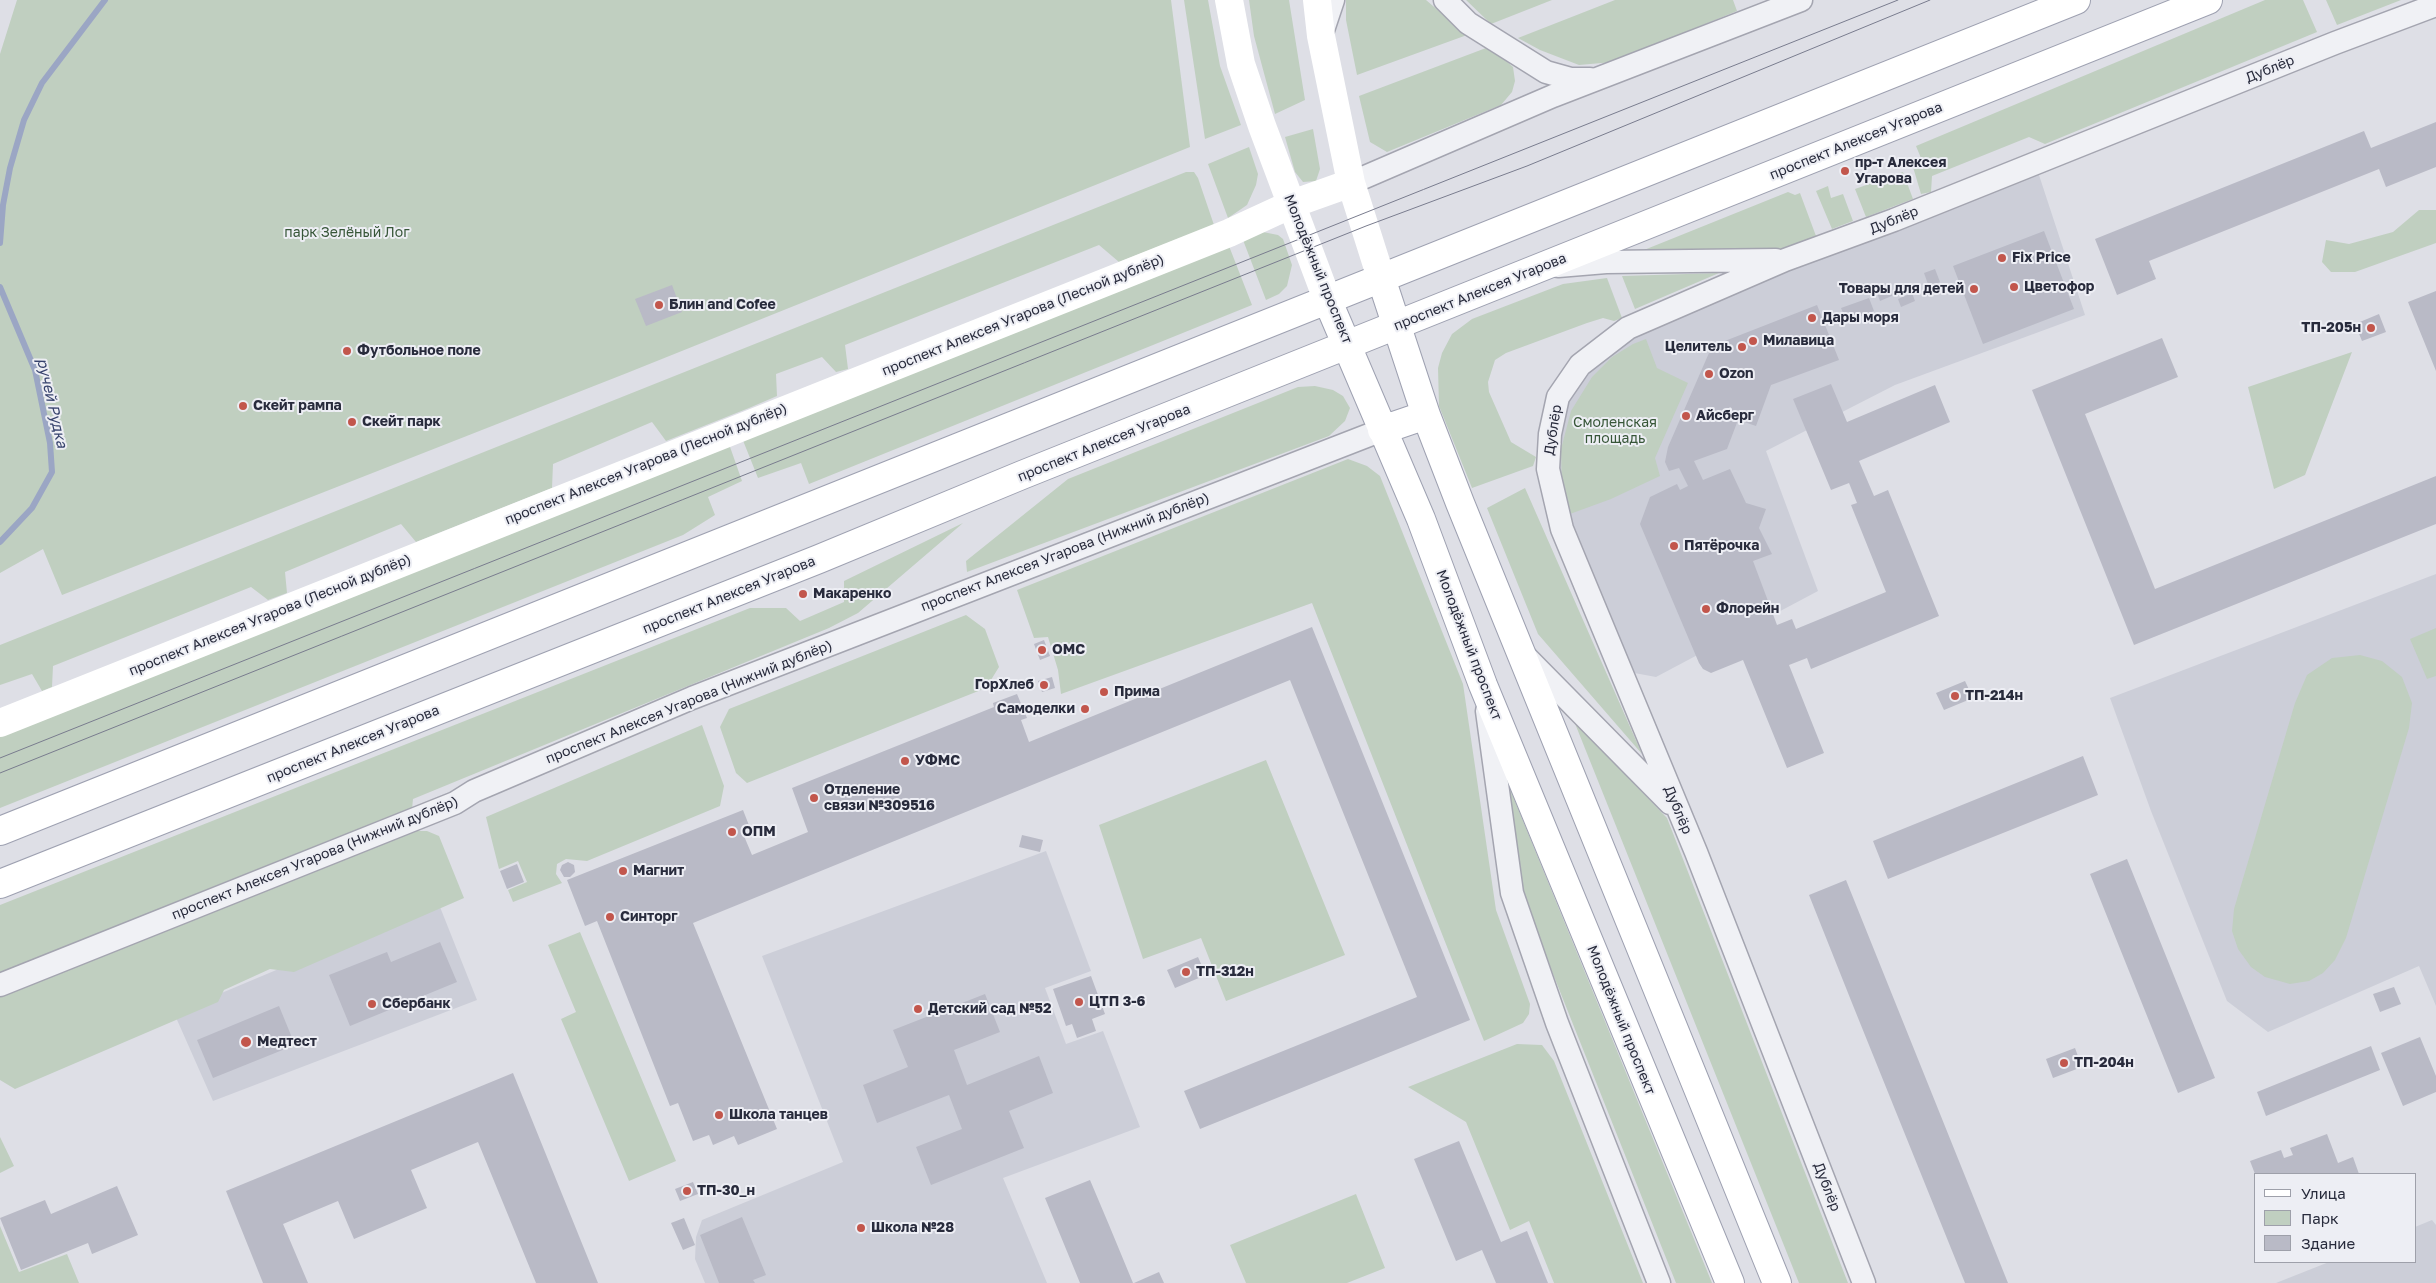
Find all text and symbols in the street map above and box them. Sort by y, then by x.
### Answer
street label: Дублёр [2243,52,2297,86]
street label: проспект Алексея Угарова [1767,99,1945,183]
place label: пр-т Алексея Угарова [1855,155,1946,188]
marker: пр-т Алексея Угарова [1839,165,1851,177]
street label: Молодёжный проспект [1280,192,1356,346]
street label: Дублёр [1867,203,1921,237]
park label: парк Зелёный Лог [284,225,410,241]
street label: проспект Алексея Угарова (Лесной дублёр) [879,250,1167,380]
street label: проспект Алексея Угарова [1391,250,1569,334]
place label: Fix Price [2012,250,2071,266]
marker: Fix Price [1996,252,2008,264]
place label: Цветофор [2024,279,2094,295]
place label: Товары для детей [1839,281,1964,297]
marker: Цветофор [2008,281,2020,293]
marker: Товары для детей [1968,283,1980,295]
place label: Блин and Cofee [669,297,776,313]
marker: Блин and Cofee [653,299,665,311]
place label: Дары моря [1822,310,1899,326]
marker: Дары моря [1806,312,1818,324]
place label: ТП-205н [2301,320,2361,336]
marker: ТП-205н [2365,322,2377,334]
place label: Милавица [1763,333,1834,349]
marker: Милавица [1747,335,1759,347]
place label: Целитель [1665,339,1732,355]
marker: Целитель [1736,341,1748,353]
place label: Футбольное поле [357,343,481,359]
marker: Футбольное поле [341,345,353,357]
water label: ручей Рудка [33,356,71,450]
place label: Ozon [1719,366,1754,382]
marker: Ozon [1703,368,1715,380]
place label: Скейт рампа [253,398,342,414]
street label: проспект Алексея Угарова (Лесной дублёр) [502,399,790,529]
marker: Скейт рампа [237,400,249,412]
street label: проспект Алексея Угарова [1015,401,1193,485]
street label: Дублёр [1541,404,1565,456]
place label: Айсберг [1696,408,1754,424]
marker: Айсберг [1680,410,1692,422]
place label: Скейт парк [362,414,441,430]
park label: Смоленская площадь [1573,415,1657,448]
marker: Скейт парк [346,416,358,428]
street label: проспект Алексея Угарова (Нижний дублёр) [918,489,1212,615]
place label: Пятёрочка [1684,538,1759,554]
marker: Пятёрочка [1668,540,1680,552]
street label: проспект Алексея Угарова (Лесной дублёр) [126,550,414,680]
street label: проспект Алексея Угарова [640,553,818,637]
street label: Молодёжный проспект [1433,568,1505,722]
place label: Макаренко [813,586,891,602]
marker: Макаренко [797,588,809,600]
place label: Флорейн [1716,601,1779,617]
marker: Флорейн [1700,603,1712,615]
street label: проспект Алексея Угарова (Нижний дублёр) [543,637,835,767]
place label: ОМС [1052,642,1085,658]
marker: ОМС [1036,644,1048,656]
place label: ГорХлеб [975,677,1034,693]
marker: ГорХлеб [1038,679,1050,691]
place label: Прима [1114,684,1160,700]
marker: Прима [1098,686,1110,698]
place label: ТП-214н [1965,688,2023,704]
marker: ТП-214н [1949,690,1961,702]
place label: Самоделки [997,701,1075,717]
street label: проспект Алексея Угарова [264,702,442,786]
marker: Самоделки [1079,703,1091,715]
place label: УФМС [915,753,960,769]
marker: УФМС [899,755,911,767]
place label: Отделение связи №309516 [824,782,935,814]
street label: Дублёр [1660,783,1696,837]
marker: Отделение связи №309516 [808,792,820,804]
street label: проспект Алексея Угарова (Нижний дублёр) [169,793,461,923]
place label: ОПМ [742,824,776,840]
marker: ОПМ [726,826,738,838]
place label: Магнит [633,863,684,879]
marker: Магнит [617,865,629,877]
place label: Синторг [620,909,678,925]
marker: Синторг [604,911,616,923]
street label: Молодёжный проспект [1583,943,1659,1097]
place label: ТП-312н [1196,964,1254,980]
marker: ТП-312н [1180,966,1192,978]
place label: ЦТП 3-6 [1089,994,1145,1010]
place label: Сбербанк [382,996,451,1012]
marker: ЦТП 3-6 [1073,996,1085,1008]
marker: Сбербанк [366,998,378,1010]
place label: Детский сад №52 [928,1001,1052,1017]
marker: Детский сад №52 [912,1003,924,1015]
place label: Медтест [257,1034,317,1050]
marker: Медтест [239,1035,253,1049]
place label: ТП-204н [2074,1055,2134,1071]
marker: ТП-204н [2058,1057,2070,1069]
place label: Школа танцев [729,1107,828,1123]
marker: Школа танцев [713,1109,725,1121]
street label: Дублёр [1810,1160,1844,1214]
legend [2254,1173,2416,1263]
place label: ТП-30_н [697,1183,755,1199]
text: Улица [2301,1184,2346,1202]
marker: ТП-30_н [681,1185,693,1197]
text: Парк [2301,1209,2339,1227]
place label: Школа №28 [871,1220,954,1236]
marker: Школа №28 [855,1222,867,1234]
text: Здание [2301,1234,2355,1252]

